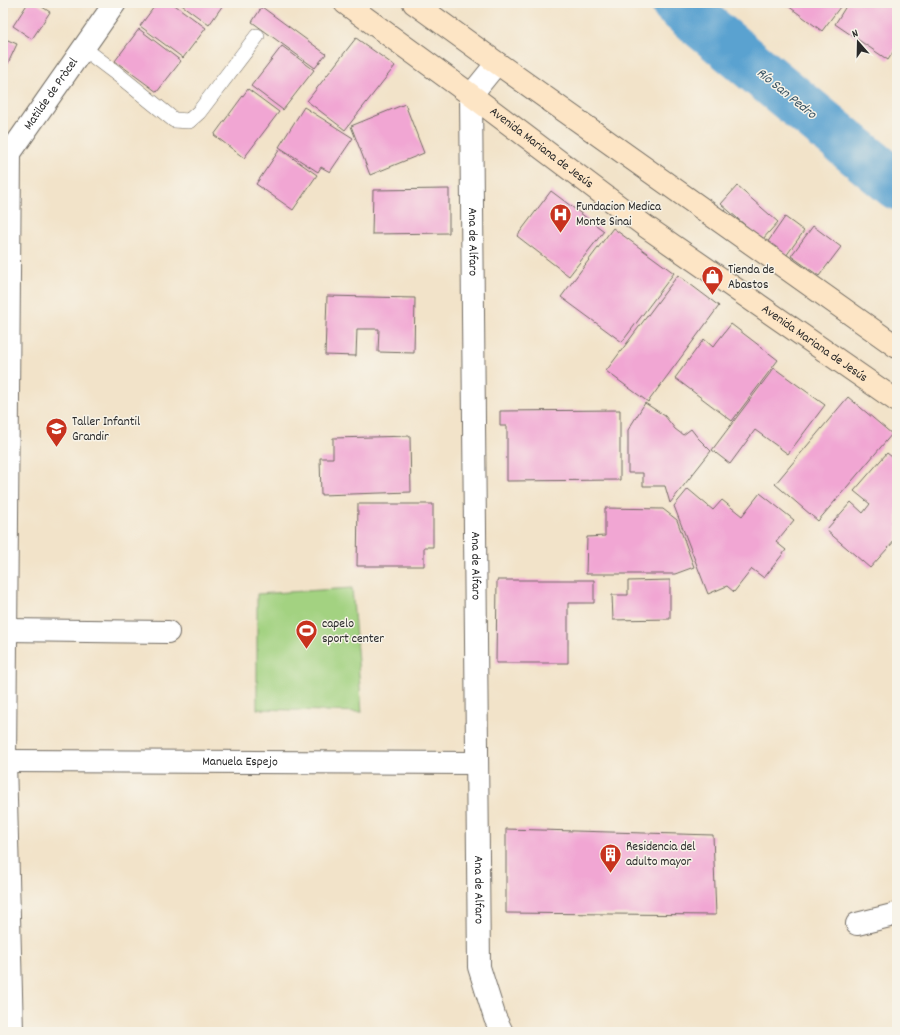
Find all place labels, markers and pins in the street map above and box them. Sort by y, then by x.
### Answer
place label: Fundacion Medica Monte Sinai [576,198,662,232]
hospital icon: Fundacion Medica Monte Sinai [547,201,573,234]
place label: Tienda de Abastos [728,261,775,295]
shop icon: Tienda de Abastos [699,264,725,297]
place label: Taller Infantil Grandir [72,413,140,447]
school or university icon: Taller Infantil Grandir [44,416,70,449]
place label: capelo sport center [322,615,384,649]
sports icon: capelo sport center [294,618,320,651]
place label: Residencia del adulto mayor [626,838,695,872]
building icon: Residencia del adulto mayor [597,841,623,874]

